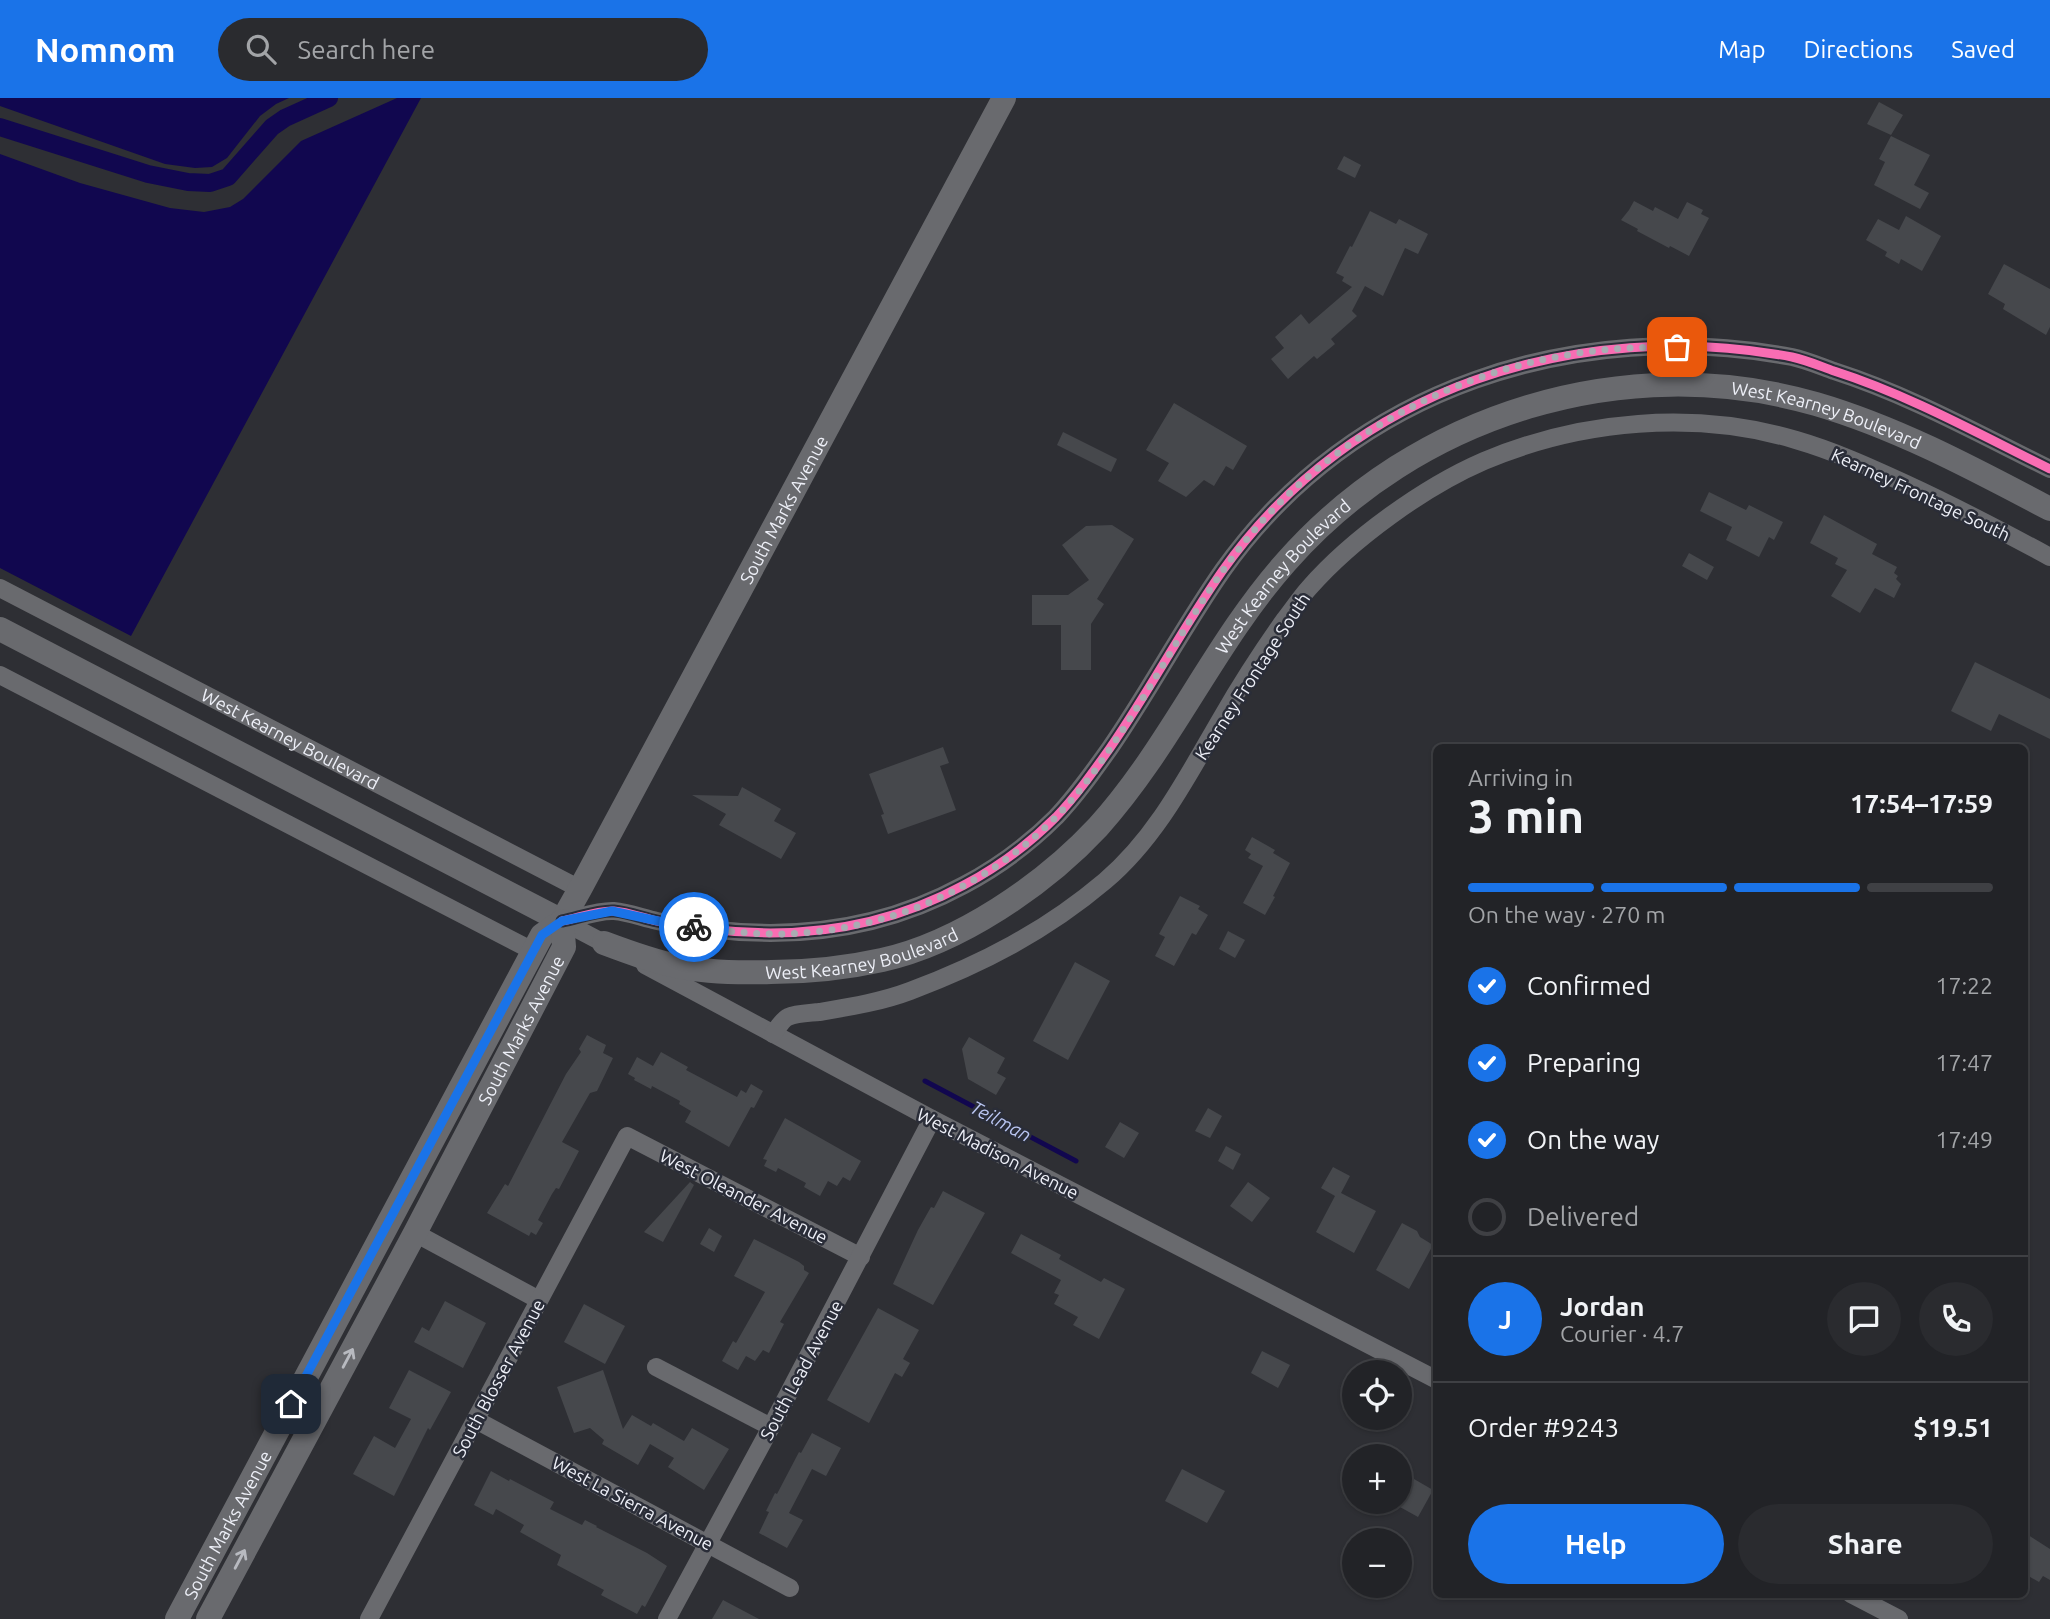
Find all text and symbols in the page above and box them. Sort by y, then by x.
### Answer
search box [218,18,708,81]
icon: search [242,30,280,68]
text: Nomnom [35,31,176,68]
text: Search here [298,35,435,64]
text: Map [1718,36,1765,63]
text: Directions [1803,36,1913,63]
text: Saved [1951,36,2015,63]
pin [1647,317,1707,377]
icon: bag [1658,328,1696,366]
street label: West Kearney Boulevard [1730,378,1924,453]
street label: South Marks Avenue [736,432,831,587]
street label: Kearney Frontage South [1828,444,2014,544]
street label: West Kearney Boulevard [1211,495,1354,657]
street label: Kearney Frontage South [1191,589,1313,763]
street label: West Kearney Boulevard [198,684,382,793]
text: Arriving in [1468,765,1573,790]
text: 17:54–17:59 [1850,789,1993,818]
text: 3 min [1468,790,1584,842]
courier [659,892,729,962]
text: On the way · 270 m [1468,902,1665,927]
icon: bike [675,908,713,946]
street label: West Kearney Boulevard [765,924,961,982]
street label: South Marks Avenue [474,952,568,1108]
icon: check [1468,967,1506,1005]
text: Confirmed [1527,971,1651,1000]
text: 17:22 [1935,973,1993,998]
icon: check [1468,1044,1506,1082]
text: Preparing [1527,1048,1641,1077]
text: 17:47 [1935,1050,1993,1075]
water label: Teilman [967,1096,1035,1146]
street label: West Madison Avenue [914,1104,1082,1202]
icon: check [1468,1121,1506,1159]
text: On the way [1527,1125,1659,1154]
text: 17:49 [1935,1127,1993,1152]
street label: West Oleander Avenue [657,1145,831,1247]
text: Delivered [1527,1202,1639,1231]
button: chat [1827,1282,1901,1356]
button: phone [1919,1282,1993,1356]
text: Jordan [1560,1292,1645,1321]
street label: South Blosser Avenue [448,1296,548,1460]
street label: South Lead Avenue [756,1297,846,1443]
text: J [1498,1305,1512,1334]
text: Courier · 4.7 [1560,1321,1684,1346]
one-way arrow [341,1348,355,1369]
map controls [1342,1360,1412,1598]
button: locate [1342,1360,1412,1430]
pin [261,1374,321,1434]
icon: home [272,1385,310,1423]
text: Order #9243 [1468,1413,1619,1442]
text: $19.51 [1913,1413,1993,1442]
button: + [1342,1444,1412,1514]
street label: South Marks Avenue [180,1447,275,1602]
street label: West La Sierra Avenue [549,1452,717,1554]
button: Help [1468,1504,1724,1584]
button: Share [1738,1504,1993,1584]
button: − [1342,1528,1412,1598]
one-way arrow [234,1549,247,1570]

